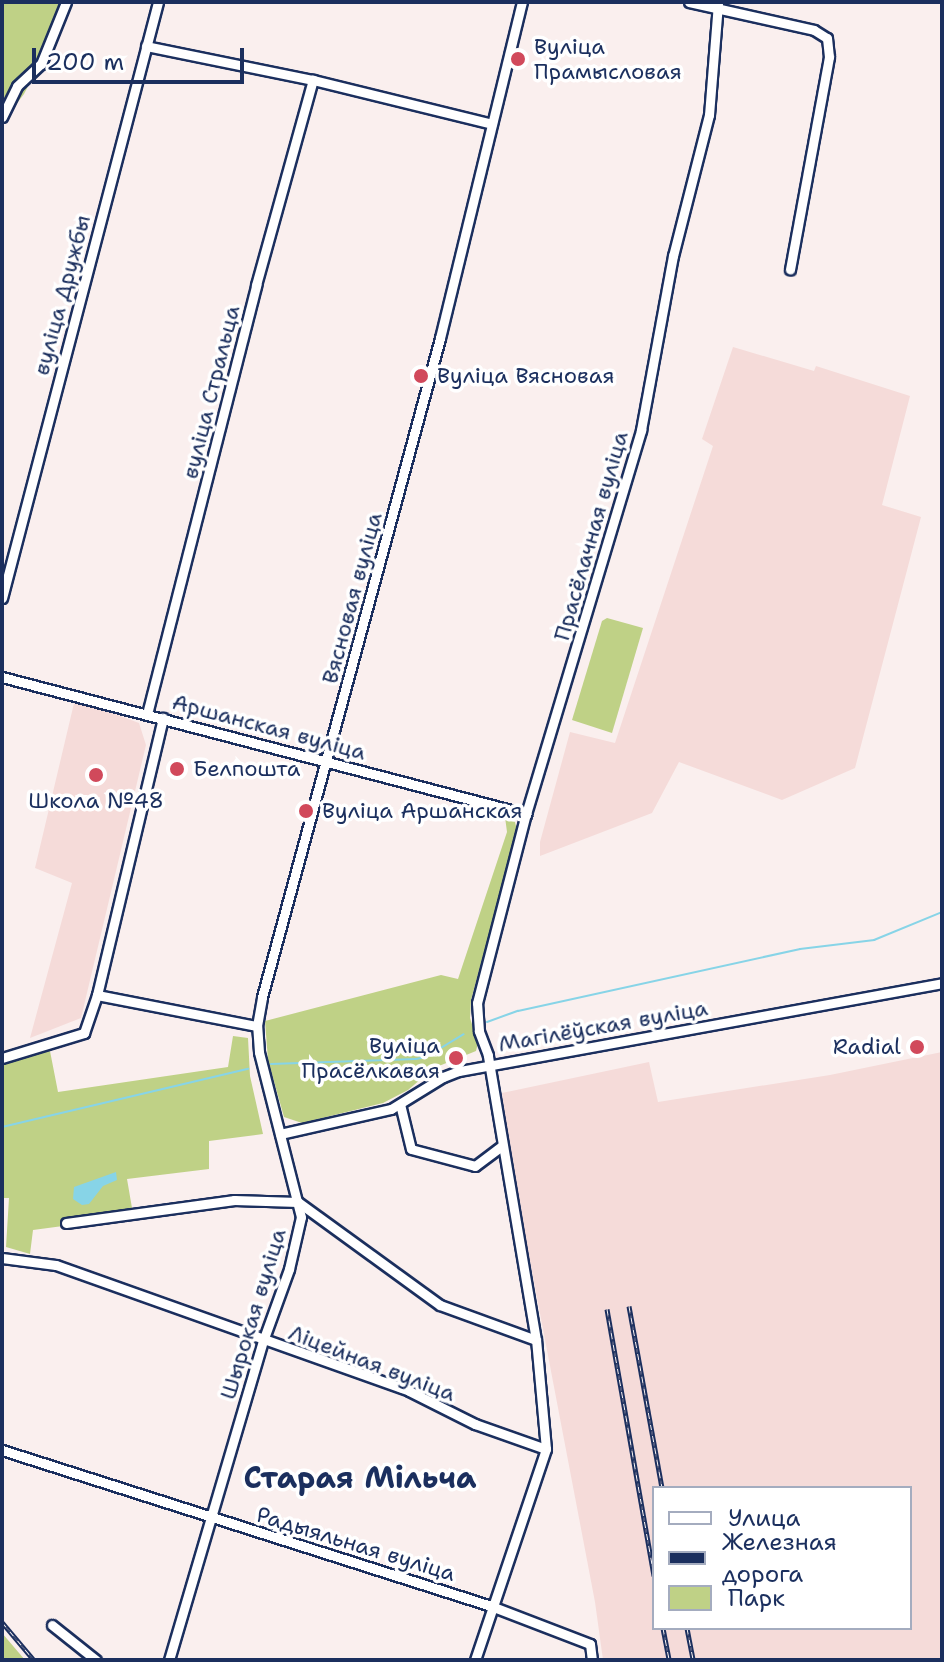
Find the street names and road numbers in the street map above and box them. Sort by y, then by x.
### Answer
street label: вуліца Дружбы [28,212,96,378]
street label: вуліца Стральца [177,303,245,481]
street label: Прасёлачная вуліца [548,428,634,644]
street label: Вясновая вуліца [316,509,388,687]
street label: Аршанская вуліца [169,688,369,766]
street label: Магілёўская вуліца [496,995,710,1057]
street label: Шырокая вуліца [214,1225,292,1403]
street label: Ліцейная вуліца [285,1319,459,1407]
street label: Радыяльная вуліца [253,1501,459,1587]

